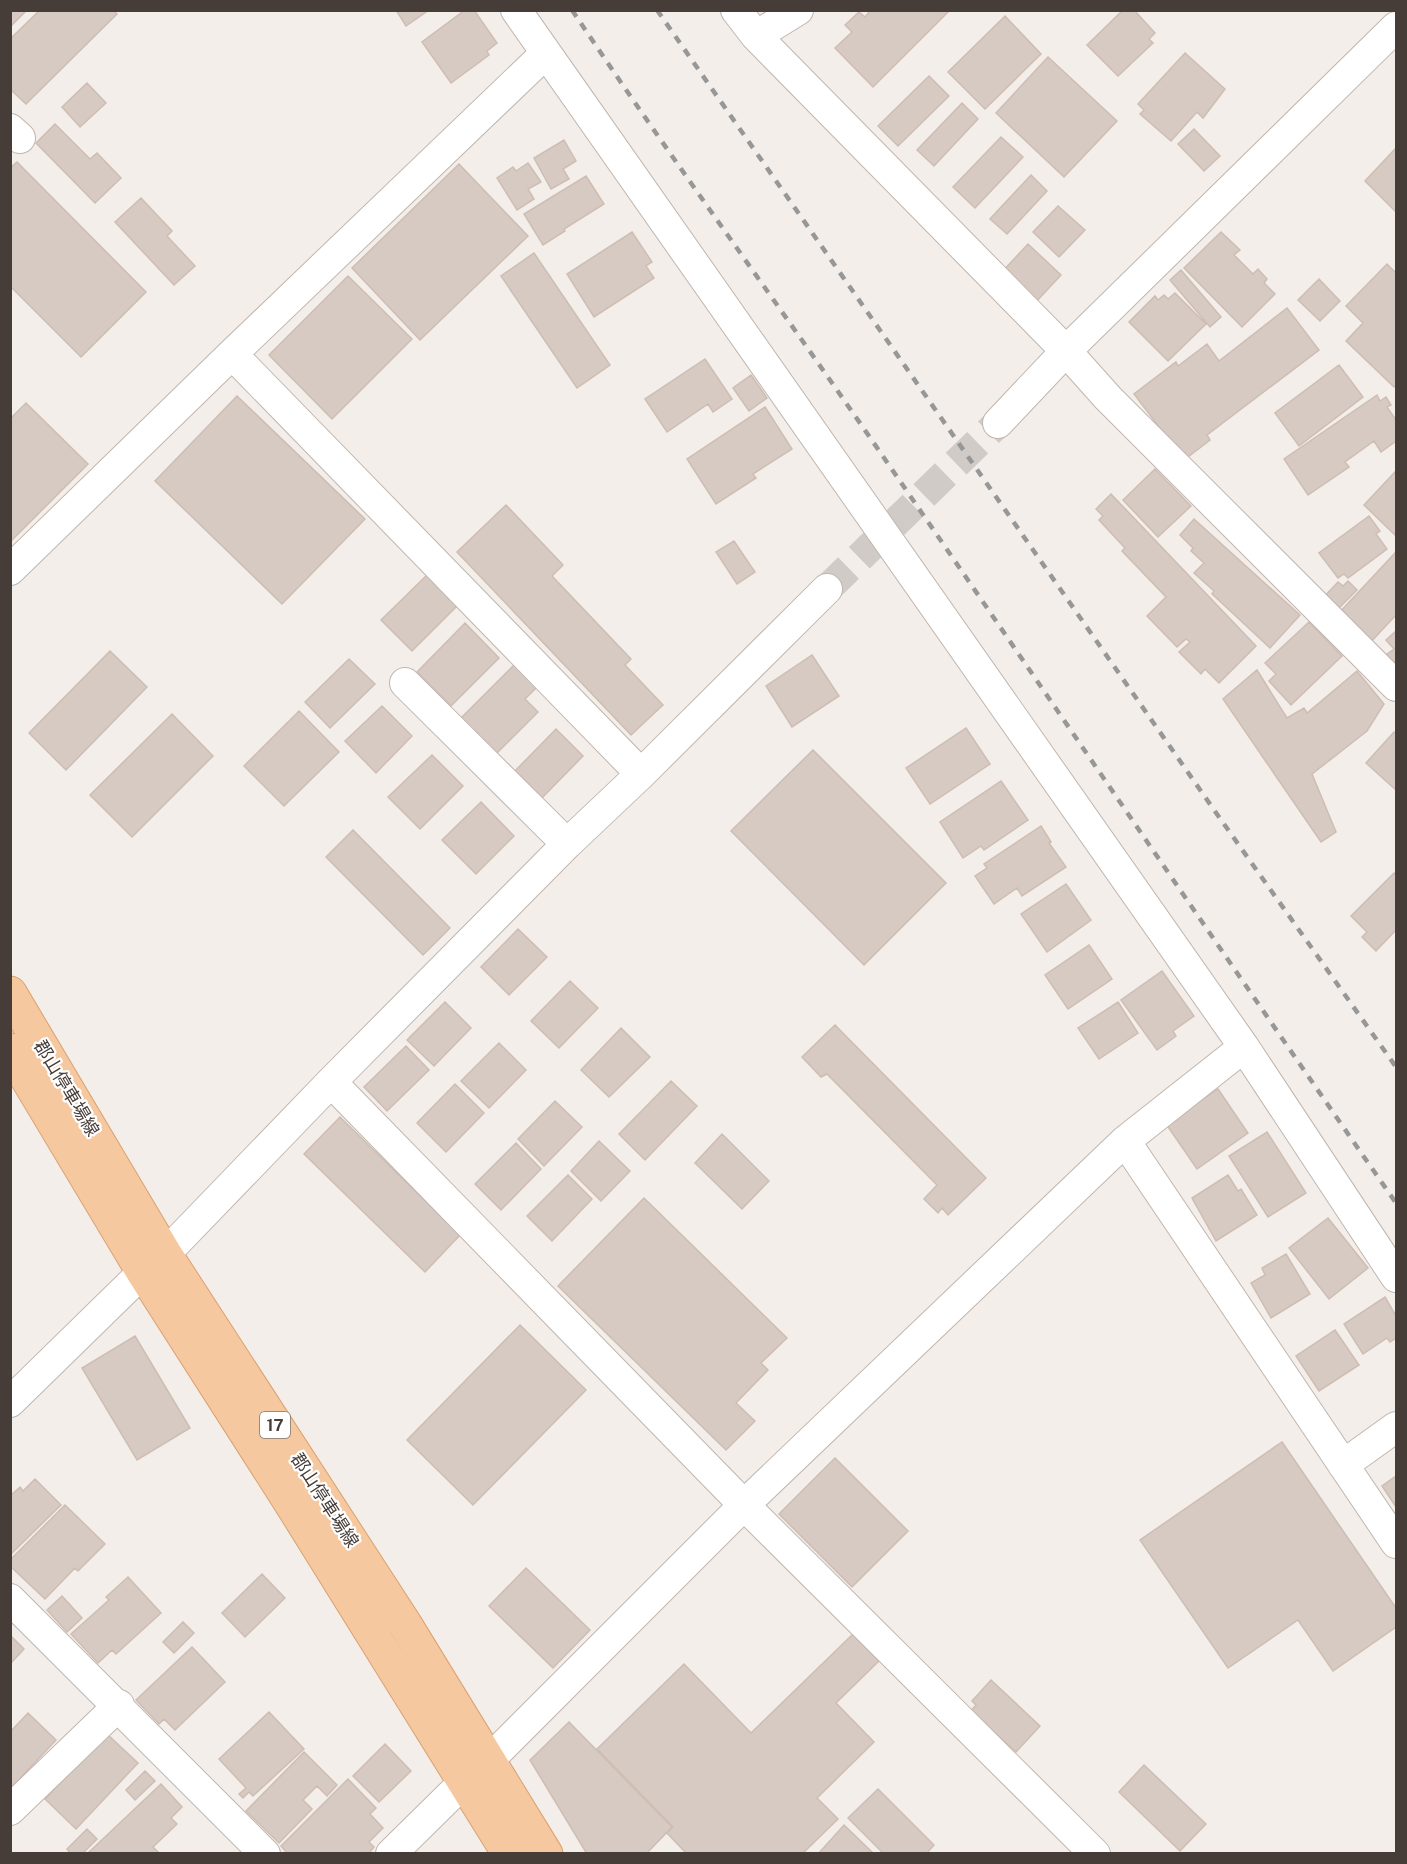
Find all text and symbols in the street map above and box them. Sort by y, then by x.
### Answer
street label: 郡山停車場線 [30,1036,104,1140]
road number: 17 [260,1412,290,1438]
street label: 郡山停車場線 [287,1449,363,1551]

